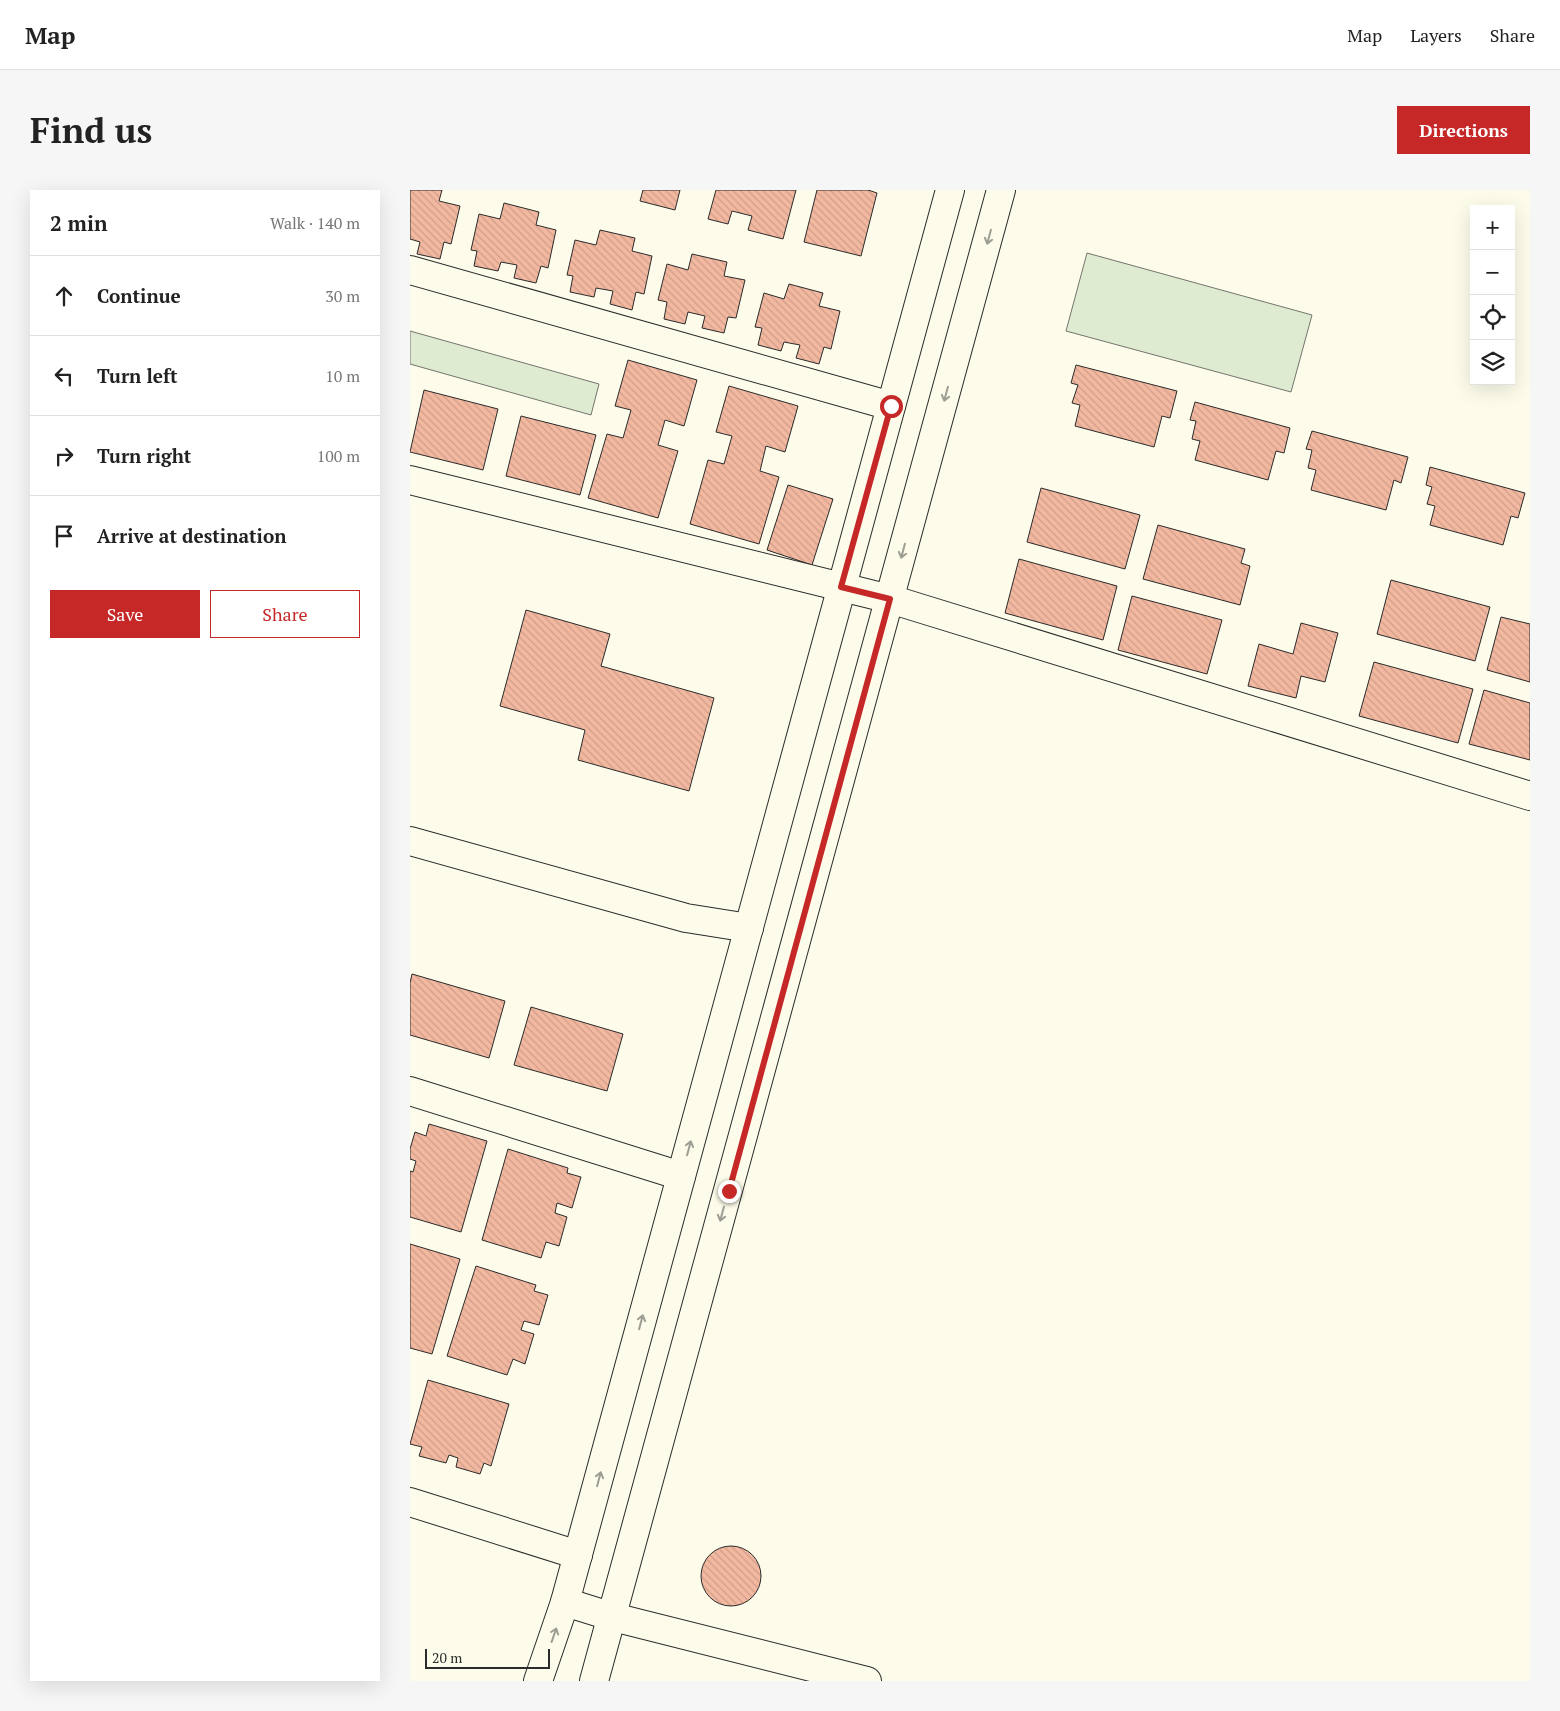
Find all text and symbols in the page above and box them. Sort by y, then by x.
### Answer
text: Map [25,19,75,51]
text: Map [1347,23,1382,47]
text: Layers [1410,23,1462,47]
text: Share [1490,23,1535,47]
button: Directions [1397,106,1530,154]
text: Find us [30,107,152,153]
map controls [1470,205,1515,385]
button: + [1470,205,1515,250]
text: 2 min [50,209,107,237]
text: Walk · 140 m [270,212,360,234]
one-way arrow [983,229,993,245]
button: − [1470,250,1515,295]
icon: ahead [50,282,78,310]
text: Continue [97,283,181,308]
text: 30 m [325,285,360,307]
button: locate [1470,295,1515,340]
button: layers [1470,340,1515,385]
icon: left [50,362,78,390]
text: Turn left [97,363,178,388]
text: 10 m [325,365,360,387]
one-way arrow [941,385,950,401]
route start [880,395,903,418]
icon: right [50,442,78,470]
text: Turn right [97,443,191,468]
text: 100 m [317,445,360,467]
icon: arrive [50,522,78,550]
text: Arrive at destination [97,523,286,548]
one-way arrow [898,542,907,558]
button: Save [50,590,200,638]
button: Share [210,590,360,638]
one-way arrow [684,1141,694,1157]
route end [718,1180,741,1203]
one-way arrow [717,1205,727,1221]
one-way arrow [637,1314,647,1330]
one-way arrow [594,1471,604,1487]
one-way arrow [550,1627,559,1643]
scale bar [425,1646,550,1669]
text: 20 m [432,1648,462,1667]

